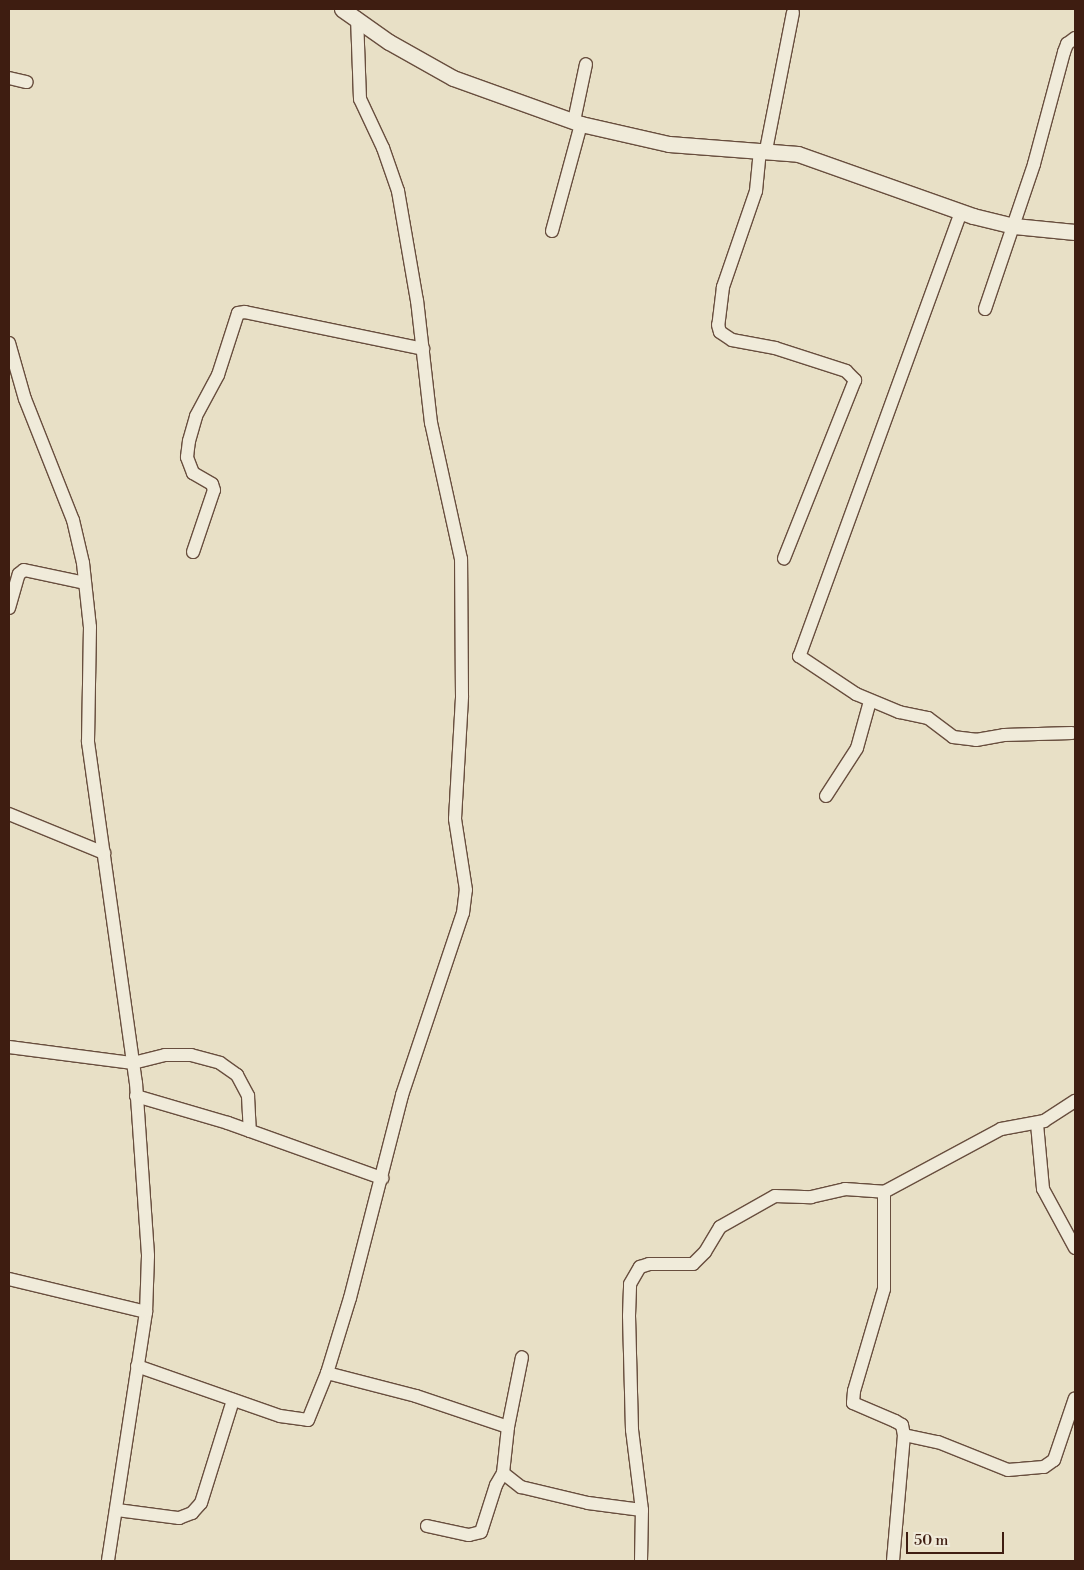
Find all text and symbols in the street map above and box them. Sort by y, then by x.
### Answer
scale bar [909,1522,1006,1554]
text: 50 m [914,1531,948,1550]

